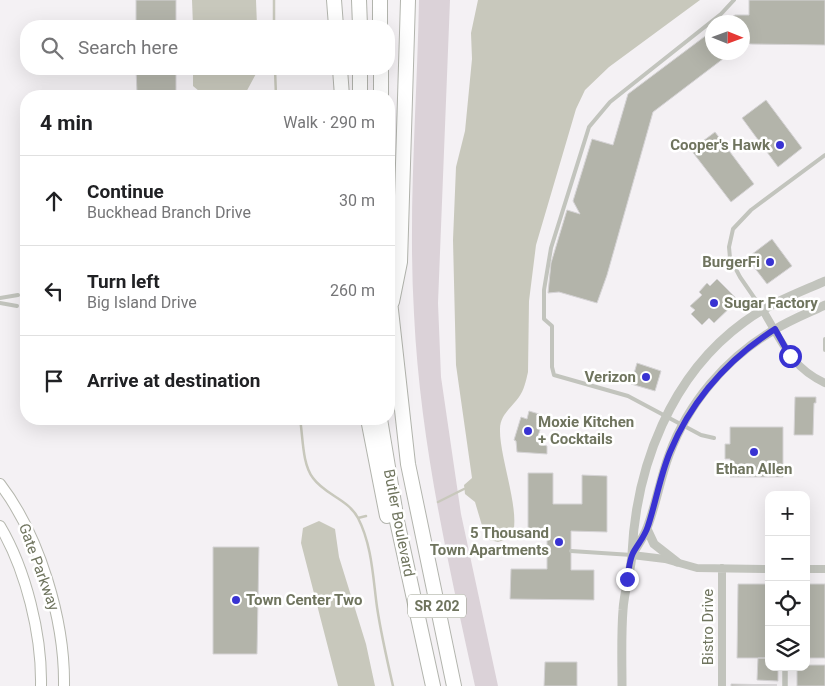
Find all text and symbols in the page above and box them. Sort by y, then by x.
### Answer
north arrow [705,15,750,60]
search box [20,20,395,75]
icon: search [38,34,66,62]
text: Search here [78,36,178,59]
text: 4 min [40,111,93,135]
text: Walk · 290 m [283,113,375,132]
place label: Cooper's Hawk [670,136,771,154]
marker: Cooper's Hawk [774,139,786,151]
text: Continue [87,180,164,203]
icon: ahead [40,187,68,215]
text: 30 m [339,191,375,210]
text: Buckhead Branch Drive [87,203,251,222]
place label: BurgerFi [702,253,760,271]
marker: BurgerFi [764,256,776,268]
text: Turn left [87,270,160,293]
icon: left [40,277,68,305]
text: 260 m [330,281,375,300]
text: Big Island Drive [87,293,197,312]
place label: Sugar Factory [724,294,818,312]
marker: Sugar Factory [708,297,720,309]
route start [779,345,802,368]
icon: arrive [40,367,68,395]
place label: Verizon [585,368,636,386]
text: Arrive at destination [87,369,260,392]
marker: Verizon [640,371,652,383]
place label: Moxie Kitchen + Cocktails [538,413,634,448]
marker: Moxie Kitchen + Cocktails [522,425,534,437]
marker: Ethan Allen [748,446,760,458]
place label: Ethan Allen [716,460,792,478]
street label: Butler Boulevard [380,468,418,578]
map controls [765,491,810,671]
button: + [765,491,810,536]
street label: Gate Parkway [15,521,63,613]
place label: 5 Thousand Town Apartments [430,524,549,559]
marker: 5 Thousand Town Apartments [553,536,565,548]
button: − [765,536,810,581]
route end [616,568,639,591]
button: locate [765,581,810,626]
street label: Bistro Drive [699,589,717,665]
place label: Town Center Two [246,591,362,609]
marker: Town Center Two [230,594,242,606]
road number: SR 202 [408,594,466,618]
button: layers [765,626,810,671]

